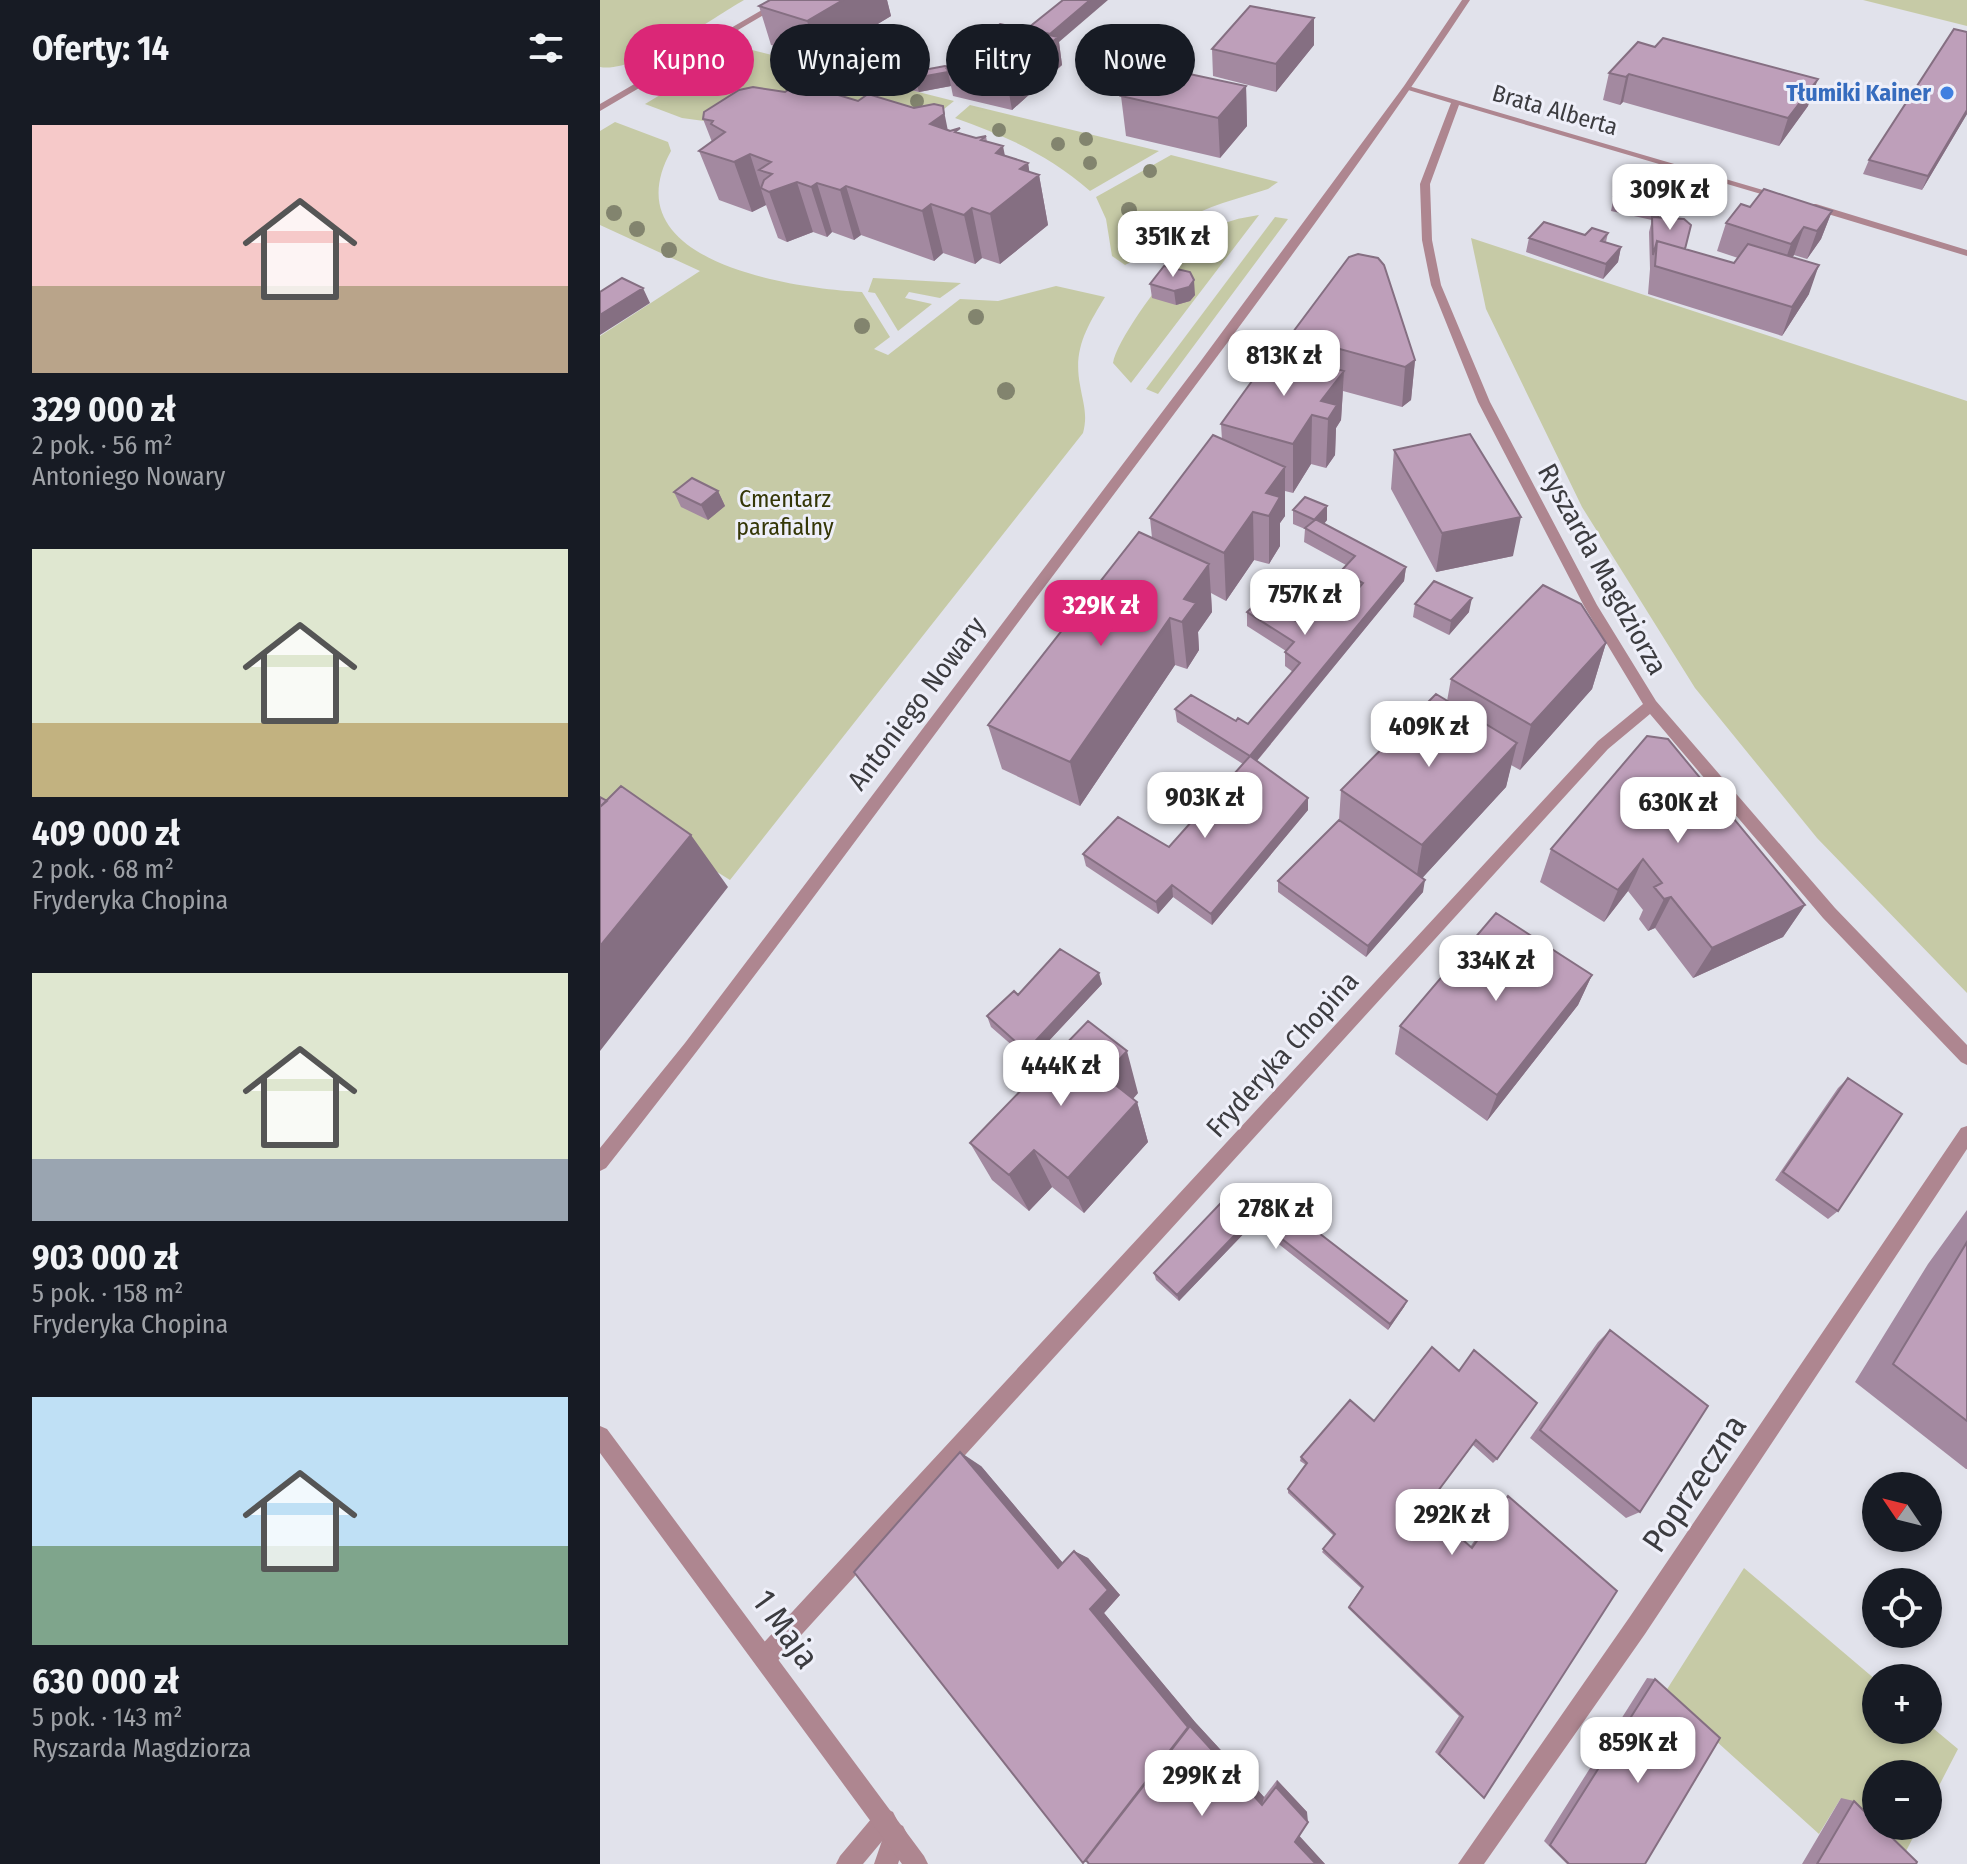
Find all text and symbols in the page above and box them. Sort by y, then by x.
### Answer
chip: Kupno [624,24,754,96]
chip: Wynajem [770,24,930,96]
chip: Filtry [946,24,1059,96]
chip: Nowe [1075,24,1195,96]
icon: filters [524,26,568,70]
text: Oferty: 14 [32,28,169,69]
street label: Brata Alberta [1489,79,1621,141]
place label: Tłumiki Kainer [1786,79,1931,107]
marker: Tłumiki Kainer [1938,84,1956,102]
pin: 309K zł [1596,164,1744,232]
text: 309K zł [1630,174,1710,205]
icon: home [228,177,372,321]
pin: 351K zł [1099,211,1247,279]
text: 351K zł [1136,221,1210,252]
pin: 813K zł [1210,330,1358,398]
text: 813K zł [1246,340,1322,371]
text: 329 000 zł [32,389,176,430]
text: 2 pok. · 56 m² [32,430,173,461]
street label: Ryszarda Magdziorza [1531,458,1674,680]
text: Antoniego Nowary [32,461,225,492]
park label: Cmentarz parafialny [736,485,834,541]
pin: 757K zł [1231,569,1379,637]
text: 757K zł [1268,579,1342,610]
pin: 329K zł [1027,580,1175,648]
text: 329K zł [1062,590,1140,621]
icon: home [228,601,372,745]
street label: Antoniego Nowary [841,610,993,796]
pin: 409K zł [1355,701,1503,769]
text: 409K zł [1389,711,1469,742]
pin: 903K zł [1131,772,1279,840]
pin: 630K zł [1604,777,1752,845]
text: 903K zł [1165,782,1245,813]
text: 630K zł [1638,787,1718,818]
text: 409 000 zł [32,813,180,854]
text: 2 pok. · 68 m² [32,854,174,885]
text: Fryderyka Chopina [32,885,228,916]
pin: 334K zł [1422,935,1570,1003]
text: 334K zł [1457,945,1535,976]
street label: Fryderyka Chopina [1199,965,1365,1144]
icon: home [228,1025,372,1169]
pin: 444K zł [987,1040,1135,1108]
text: 444K zł [1021,1050,1101,1081]
pin: 278K zł [1202,1183,1350,1251]
text: 278K zł [1238,1193,1314,1224]
text: 903 000 zł [32,1237,179,1278]
text: 5 pok. · 158 m² [32,1278,183,1309]
text: Fryderyka Chopina [32,1309,228,1340]
street label: Poprzeczna [1634,1407,1755,1560]
icon: home [228,1449,372,1593]
north arrow [1862,1472,1942,1552]
map controls [1862,1472,1942,1840]
pin: 292K zł [1378,1489,1526,1557]
text: 292K zł [1414,1499,1490,1530]
button: locate [1862,1568,1942,1648]
street label: 1 Maja [743,1582,828,1677]
text: 630 000 zł [32,1661,179,1702]
button: + [1862,1664,1942,1744]
text: 5 pok. · 143 m² [32,1702,183,1733]
pin: 859K zł [1564,1717,1712,1785]
text: 859K zł [1598,1727,1678,1758]
text: Ryszarda Magdziorza [32,1733,251,1764]
pin: 299K zł [1128,1750,1276,1818]
text: 299K zł [1163,1760,1241,1791]
button: − [1862,1760,1942,1840]

